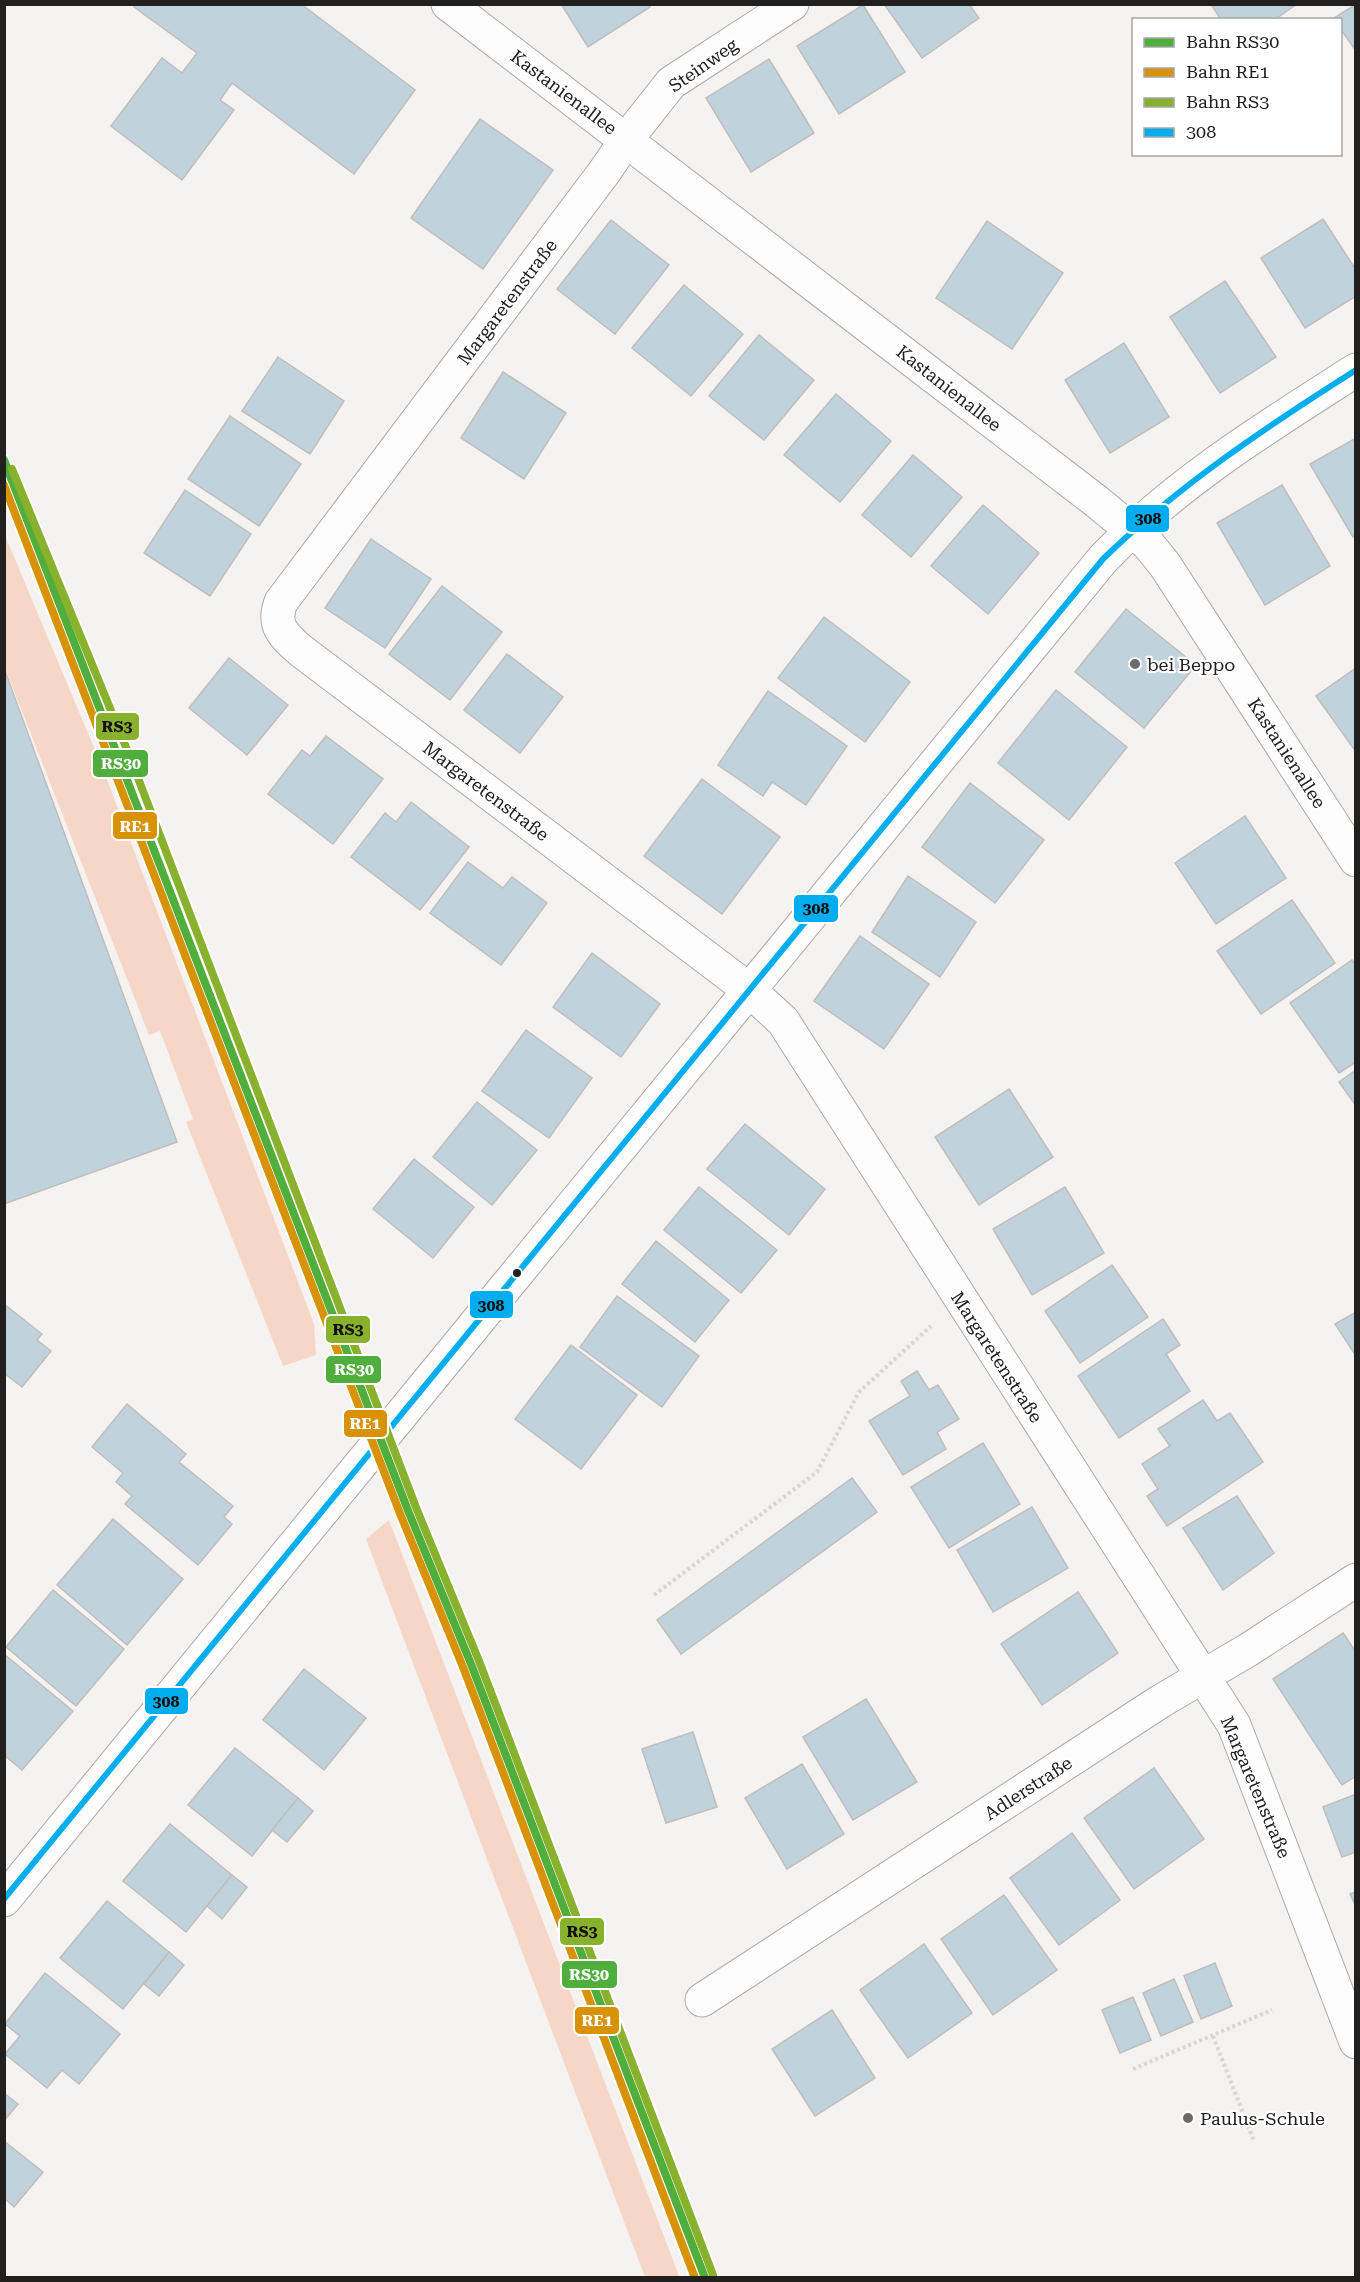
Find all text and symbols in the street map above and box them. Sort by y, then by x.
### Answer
legend [1132,18,1342,156]
text: Bahn RS30 [1186,31,1279,52]
street label: Steinweg [665,33,742,96]
street label: Kastanienallee [507,45,621,139]
text: Bahn RE1 [1186,61,1270,82]
text: Bahn RS3 [1186,91,1269,112]
text: 308 [1186,121,1216,142]
street label: Margaretenstraße [453,235,561,369]
street label: Kastanienallee [892,341,1006,435]
line badge: 308 [1125,504,1170,533]
text: 308 [1135,509,1161,528]
place label: bei Beppo [1147,654,1235,675]
marker: bei Beppo [1128,657,1142,671]
street label: Kastanienallee [1244,694,1330,812]
line badge: RS3 [95,712,140,741]
text: RS3 [102,717,132,736]
street label: Margaretenstraße [419,737,553,845]
line badge: RS30 [92,749,149,778]
text: RS30 [101,754,141,773]
line badge: RE1 [112,811,158,840]
text: RE1 [119,817,151,836]
line badge: 308 [793,894,839,923]
text: 308 [803,899,829,918]
unlabelled marker [511,1267,523,1279]
street label: Margaretenstraße [947,1288,1047,1427]
line badge: 308 [469,1290,514,1319]
text: 308 [478,1296,504,1315]
line badge: RS3 [325,1315,371,1344]
text: RS3 [333,1320,363,1339]
line badge: RS30 [325,1355,382,1384]
text: RS30 [334,1360,374,1379]
line badge: RE1 [343,1409,388,1438]
text: RE1 [349,1414,381,1433]
line badge: 308 [144,1687,189,1715]
text: 308 [153,1692,179,1711]
street label: Margaretenstraße [1217,1713,1295,1861]
street label: Adlerstraße [980,1752,1076,1824]
line badge: RS3 [559,1917,605,1946]
text: RS3 [567,1922,597,1941]
line badge: RS30 [561,1960,618,1989]
text: RS30 [569,1965,609,1984]
line badge: RE1 [574,2006,620,2035]
text: RE1 [581,2011,613,2030]
place label: Paulus-Schule [1200,2108,1325,2129]
marker: Paulus-Schule [1181,2111,1195,2125]

